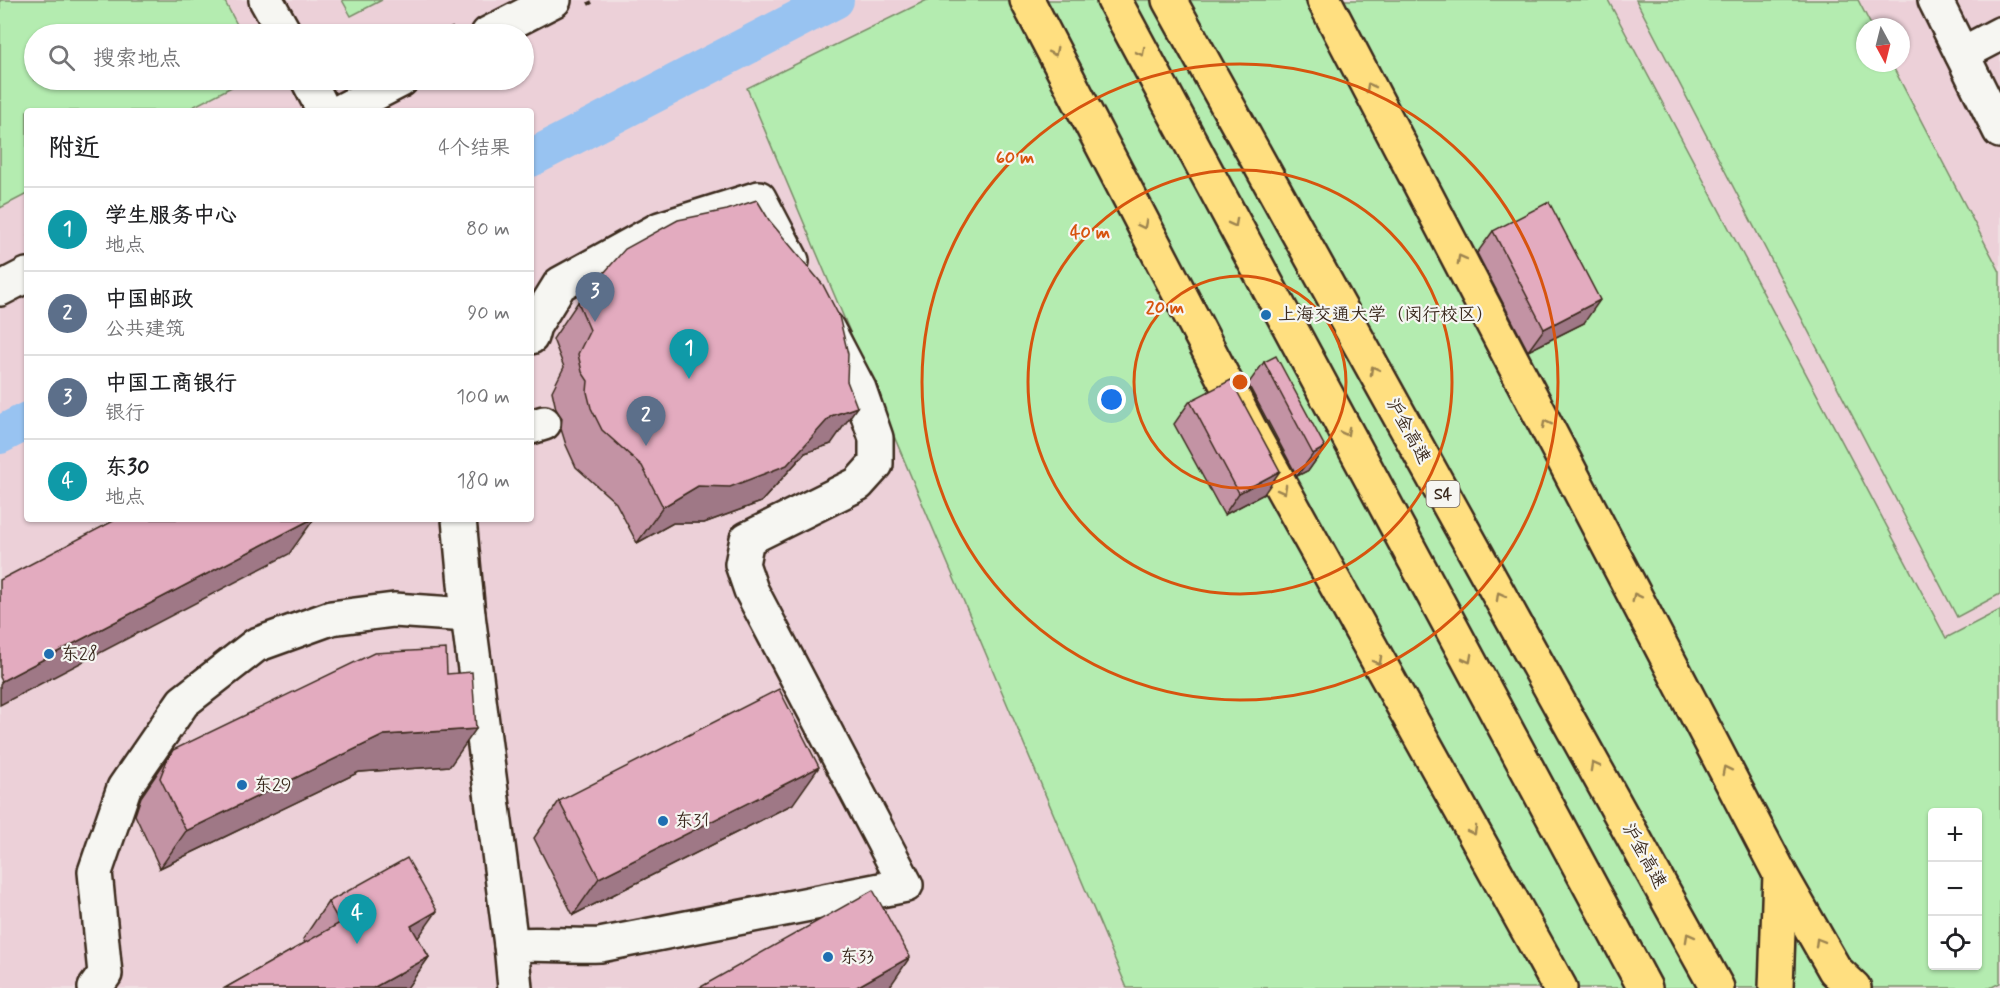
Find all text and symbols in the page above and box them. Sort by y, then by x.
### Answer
north arrow [1856,18,1910,72]
search box [24,24,534,90]
icon: search [45,41,78,74]
text: 搜索地点 [93,45,181,73]
one-way arrow [1134,45,1145,56]
one-way arrow [1046,46,1058,57]
one-way arrow [1366,82,1377,93]
text: 附近 [48,132,100,166]
text: 4个结果 [438,135,510,162]
text: 60 m [996,146,1034,170]
text: 学生服务中心 [105,202,237,230]
text: 1 [63,216,72,243]
text: 80 m [466,216,510,243]
one-way arrow [1227,217,1238,228]
one-way arrow [1136,219,1148,230]
text: 40 m [1070,221,1110,245]
text: 地点 [105,232,145,259]
one-way arrow [1457,255,1468,265]
pin: 3 [576,272,614,322]
text: 中国邮政 [105,286,193,314]
text: 20 m [1146,296,1184,320]
text: 2 [63,300,72,327]
text: 90 m [467,300,510,327]
place label: 上海交通大学（闵行校区） [1278,303,1494,327]
marker: 上海交通大学（闵行校区） [1259,308,1273,322]
text: 公共建筑 [105,316,185,343]
pin: 1 [670,330,708,379]
one-way arrow [1370,366,1381,377]
text: 中国工商银行 [105,370,237,398]
centre of rings [1230,372,1250,392]
text: 3 [63,384,72,411]
text: 100 m [456,384,510,411]
your location [1097,385,1126,414]
street label: 沪金高速 [1380,394,1436,468]
pin: 2 [626,396,666,446]
text: 银行 [105,400,145,427]
one-way arrow [1542,419,1554,430]
one-way arrow [1339,426,1350,436]
text: 东30 [105,454,150,482]
text: 4 [62,468,73,495]
text: 180 m [457,468,510,495]
road number: S4 [1426,481,1460,507]
text: 地点 [105,484,145,511]
one-way arrow [1276,484,1287,494]
one-way arrow [1495,592,1507,602]
one-way arrow [1632,593,1643,604]
place label: 东28 [61,642,98,666]
marker: 东28 [42,647,56,661]
one-way arrow [1461,653,1472,663]
one-way arrow [1371,655,1382,665]
one-way arrow [1590,762,1601,773]
one-way arrow [1722,766,1733,777]
place label: 东29 [254,773,292,797]
marker: 东29 [235,778,249,792]
map controls [1928,808,1982,970]
button: + [1928,808,1982,862]
place label: 东31 [675,809,709,833]
marker: 东31 [656,814,670,828]
street label: 沪金高速 [1616,819,1672,893]
one-way arrow [1465,825,1477,835]
button: − [1928,862,1982,916]
pin: 4 [338,894,376,944]
button: locate [1928,916,1982,970]
one-way arrow [1685,933,1696,943]
one-way arrow [1815,938,1826,948]
place label: 东33 [840,945,874,969]
marker: 东33 [821,950,835,964]

